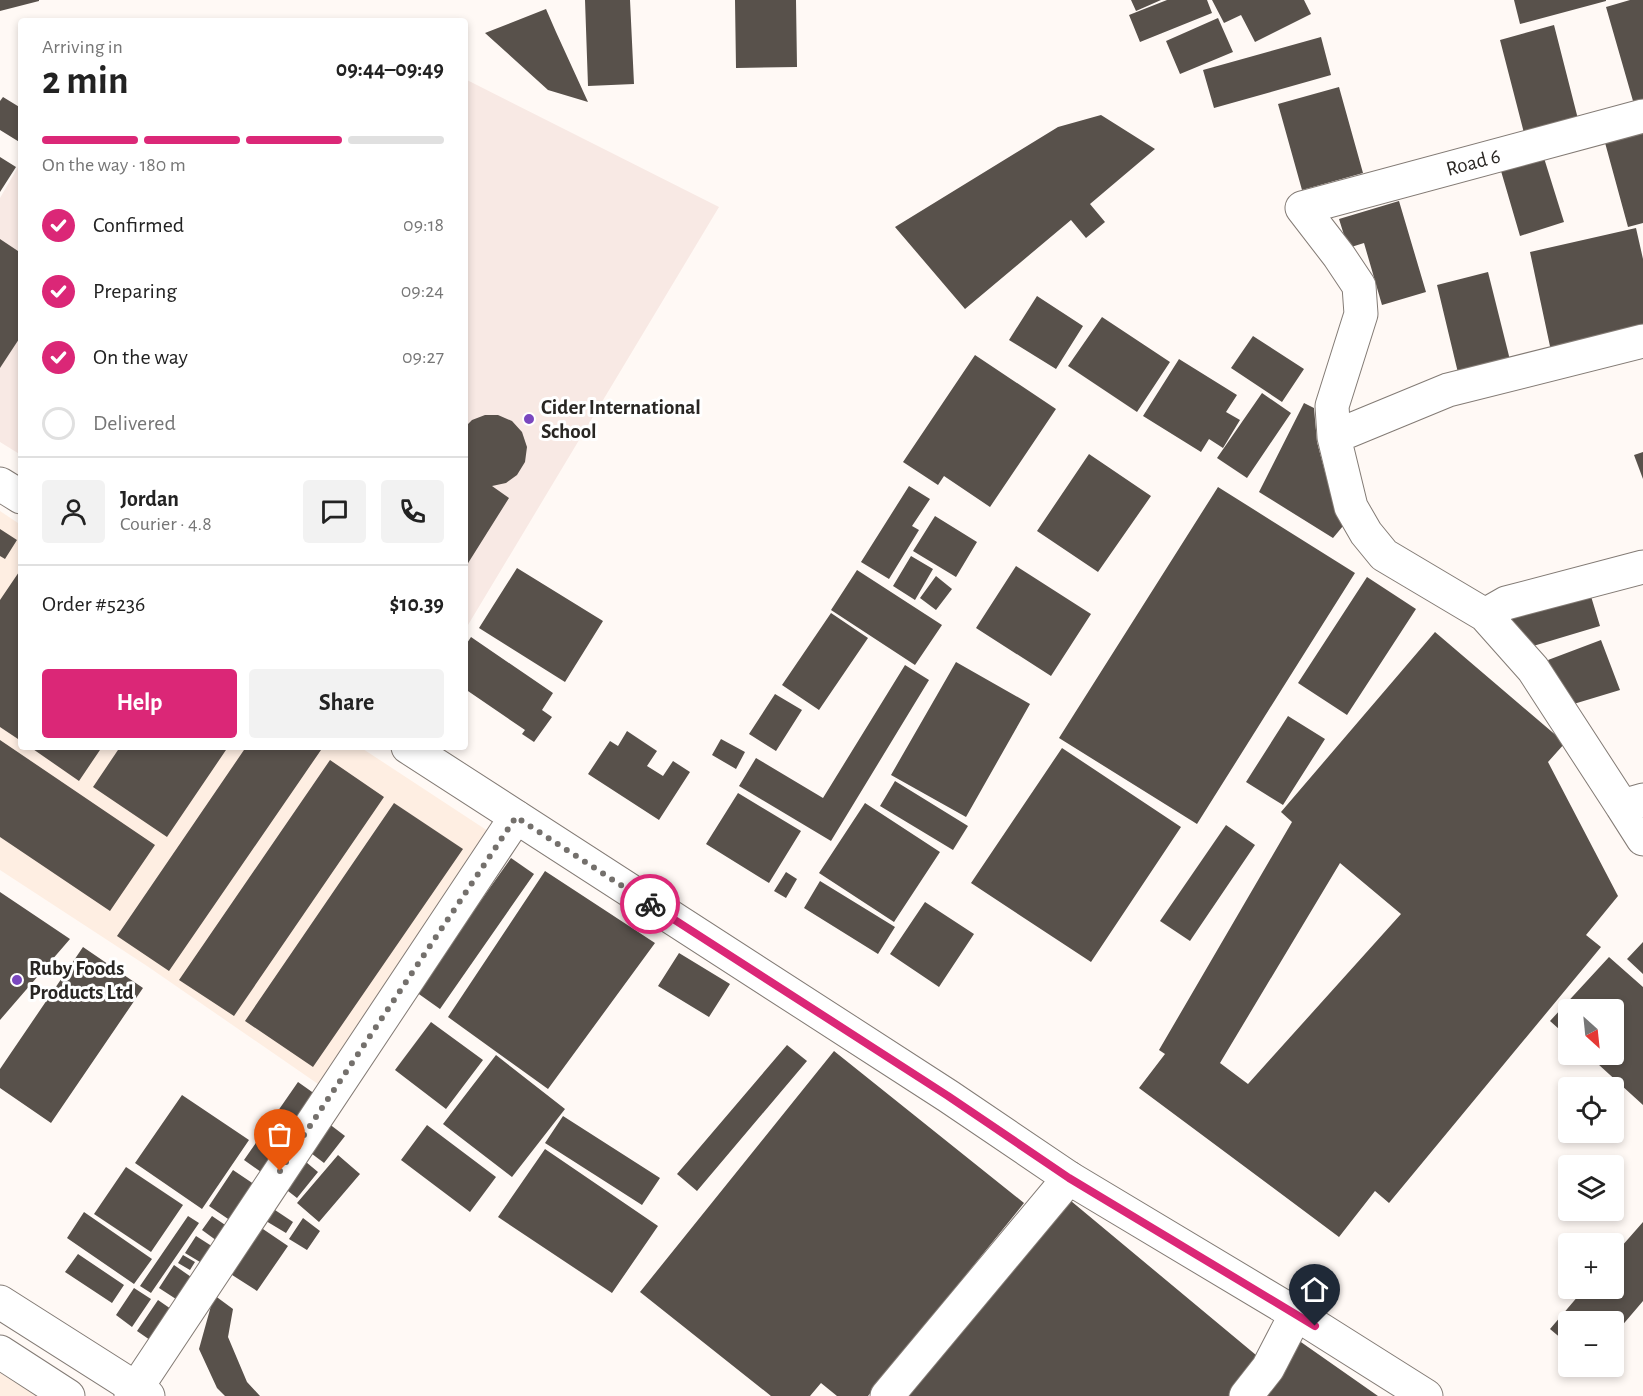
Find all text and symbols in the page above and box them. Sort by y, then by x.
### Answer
text: Arriving in [42,37,123,57]
text: 09:44–09:49 [336,58,444,80]
text: 2 min [42,62,129,101]
street label: Road 6 [1444,145,1502,180]
text: On the way · 180 m [42,155,186,175]
icon: check [42,209,75,242]
text: Confirmed [93,214,184,236]
text: 09:18 [403,215,444,235]
icon: check [42,275,75,308]
text: Preparing [93,280,177,302]
text: 09:24 [401,281,444,301]
icon: check [42,341,75,374]
text: On the way [93,346,188,368]
text: 09:27 [402,347,444,367]
place label: Cider International School [541,397,701,442]
text: Delivered [93,412,176,434]
marker: Cider International School [522,412,536,426]
button: person [42,480,105,543]
button: chat [303,480,366,543]
button: phone [381,480,444,543]
text: Jordan [120,488,179,510]
text: Courier · 4.8 [120,514,212,534]
text: Order #5236 [42,593,145,615]
text: $10.39 [390,593,444,615]
button: Help [42,669,237,738]
button: Share [249,669,444,738]
courier [620,874,680,934]
icon: bike [634,888,667,921]
place label: Ruby Foods Products Ltd [29,958,134,1003]
marker: Ruby Foods Products Ltd [10,973,24,987]
north arrow [1558,999,1624,1065]
map controls [1558,999,1624,1377]
button: locate [1558,1077,1624,1143]
pin [254,1109,305,1171]
icon: bag [263,1118,296,1151]
button: layers [1558,1155,1624,1221]
button: + [1558,1233,1624,1299]
pin [1289,1264,1340,1326]
icon: home [1298,1273,1331,1306]
button: − [1558,1311,1624,1377]

